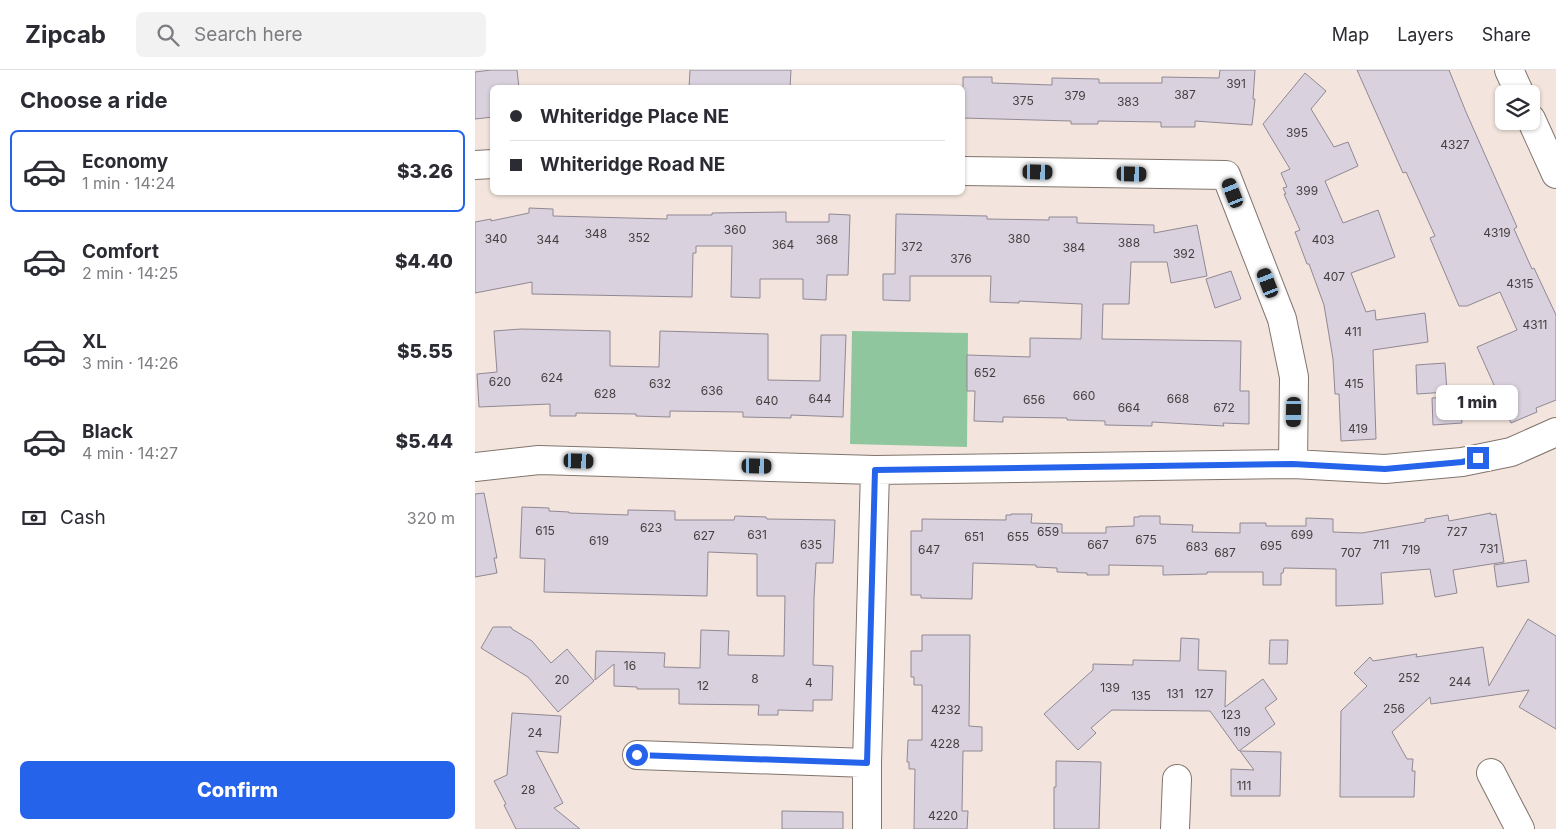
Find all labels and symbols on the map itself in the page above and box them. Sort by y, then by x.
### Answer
house number: 391 [1226,76,1246,91]
house number: 387 [1174,87,1196,102]
house number: 379 [1064,88,1086,103]
house number: 375 [1012,93,1034,108]
house number: 383 [1117,94,1139,109]
house number: 395 [1286,125,1308,140]
house number: 4327 [1440,137,1470,152]
car [1022,164,1053,180]
car [1116,166,1147,182]
car [1220,176,1245,210]
house number: 399 [1296,183,1318,198]
house number: 360 [724,222,746,237]
house number: 4319 [1483,225,1511,240]
house number: 348 [585,226,607,241]
house number: 352 [628,230,650,245]
house number: 340 [485,231,507,246]
house number: 380 [1008,231,1030,246]
house number: 344 [537,232,560,247]
house number: 368 [816,232,838,247]
house number: 403 [1312,232,1334,247]
house number: 388 [1118,235,1140,250]
house number: 364 [772,237,795,252]
house number: 372 [901,239,923,254]
house number: 384 [1063,240,1086,255]
house number: 392 [1173,246,1195,261]
house number: 376 [950,251,972,266]
car [1255,266,1280,300]
house number: 407 [1323,269,1345,284]
house number: 4315 [1506,276,1534,291]
house number: 4311 [1523,317,1547,332]
house number: 411 [1344,324,1362,339]
house number: 652 [974,365,996,380]
house number: 624 [541,370,563,385]
house number: 620 [489,374,511,389]
house number: 632 [649,376,671,391]
house number: 415 [1344,376,1364,391]
house number: 636 [701,383,723,398]
house number: 628 [594,386,616,401]
callout: 1 min [1437,386,1519,420]
house number: 660 [1073,388,1095,403]
house number: 644 [809,391,832,406]
house number: 668 [1167,391,1189,406]
house number: 656 [1023,392,1045,407]
house number: 640 [756,393,778,408]
car [1286,397,1301,427]
house number: 664 [1118,400,1141,415]
house number: 672 [1213,400,1235,415]
house number: 419 [1348,421,1368,436]
route end [1467,447,1489,469]
car [563,453,594,469]
car [741,458,772,474]
house number: 623 [640,520,662,535]
house number: 615 [535,523,555,538]
house number: 659 [1037,524,1059,539]
house number: 727 [1447,524,1468,539]
house number: 631 [747,527,767,542]
house number: 699 [1291,527,1313,542]
house number: 627 [693,528,715,543]
house number: 651 [964,529,984,544]
house number: 655 [1007,529,1029,544]
house number: 675 [1135,532,1157,547]
house number: 619 [589,533,609,548]
house number: 635 [800,537,822,552]
house number: 667 [1087,537,1109,552]
house number: 711 [1373,537,1389,552]
house number: 695 [1260,538,1282,553]
house number: 683 [1186,539,1208,554]
house number: 731 [1480,541,1498,556]
house number: 647 [918,542,940,557]
house number: 719 [1401,542,1421,557]
house number: 687 [1214,545,1236,560]
house number: 707 [1341,545,1362,560]
house number: 16 [624,658,636,673]
house number: 252 [1398,670,1420,685]
house number: 8 [751,671,759,686]
house number: 20 [555,672,569,687]
house number: 244 [1449,674,1472,689]
house number: 4 [805,675,813,690]
house number: 12 [697,678,709,693]
house number: 139 [1100,680,1120,695]
house number: 131 [1166,686,1184,701]
house number: 127 [1195,686,1214,701]
house number: 135 [1131,688,1151,703]
house number: 256 [1383,701,1405,716]
house number: 4232 [931,702,961,717]
house number: 123 [1221,707,1241,722]
house number: 119 [1233,724,1251,739]
house number: 24 [528,725,543,740]
house number: 4228 [930,736,960,751]
route start [626,744,648,766]
house number: 111 [1237,778,1251,793]
house number: 28 [521,782,535,797]
house number: 4220 [928,808,958,823]

